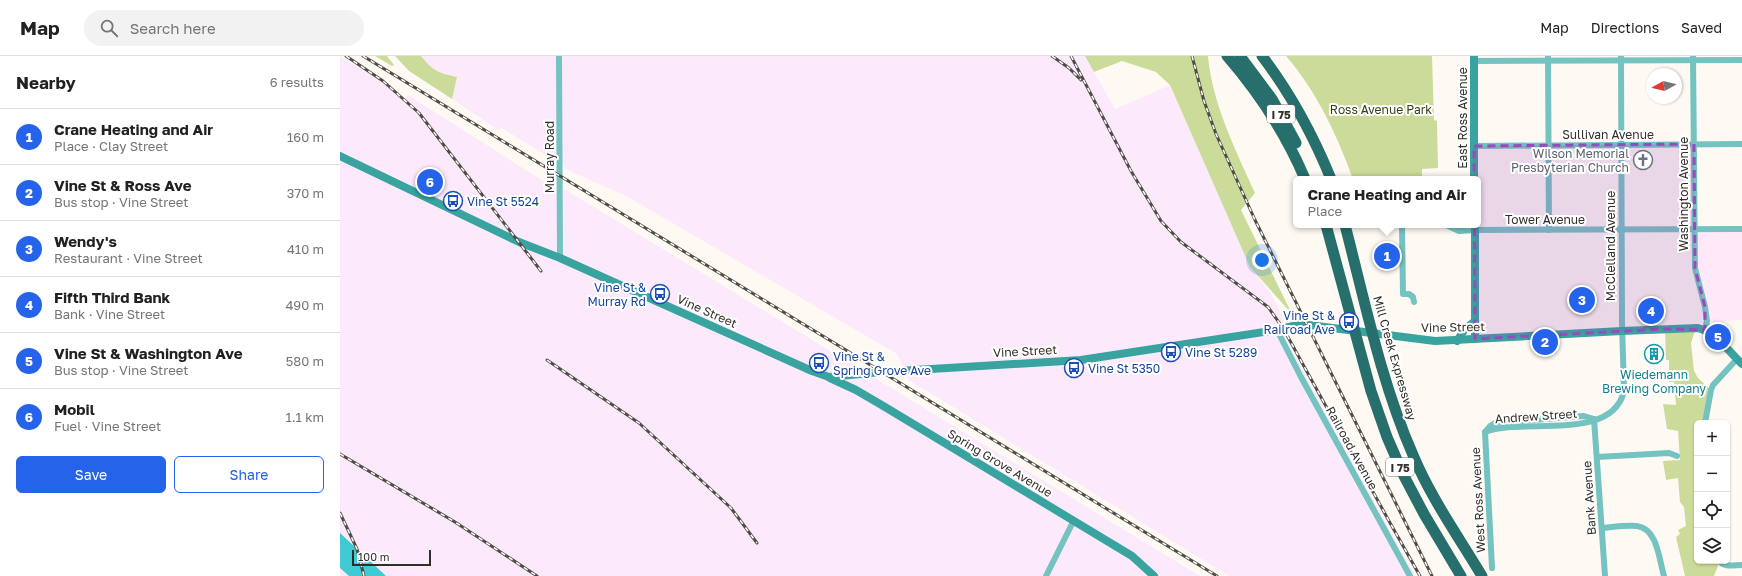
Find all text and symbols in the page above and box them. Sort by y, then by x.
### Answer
search box [84,10,364,46]
text: Map [20,16,60,39]
icon: search [98,17,120,39]
text: Search here [130,19,216,37]
text: Map [1540,19,1569,36]
text: Directions [1591,19,1659,36]
text: Saved [1681,19,1722,36]
street label: East Ross Avenue [1455,67,1470,169]
north arrow [1646,68,1682,104]
text: Nearby [16,72,76,93]
text: 6 results [270,74,324,90]
park label: Ross Avenue Park [1330,102,1432,117]
road number: I 75 [1267,105,1295,123]
text: Crane Heating and Air [54,120,213,138]
street label: Murray Road [542,121,557,193]
street label: Sullivan Avenue [1562,127,1654,142]
text: 1 [26,129,32,145]
text: 160 m [287,129,324,145]
street label: Washington Avenue [1676,137,1691,251]
text: Place · Clay Street [54,138,168,154]
place label: Wilson Memorial Presbyterian Church [1511,146,1629,175]
church icon: Wilson Memorial Presbyterian Church [1632,149,1654,171]
pin: 6 [417,167,443,197]
text: Vine St & Ross Ave [54,176,192,194]
popup [1293,176,1481,228]
text: 2 [25,185,33,201]
text: 370 m [287,185,324,201]
text: Crane Heating and Air [1307,185,1467,203]
bus stop icon: Vine St 5524 [442,190,464,212]
street label: McClelland Avenue [1603,191,1618,301]
text: Bus stop · Vine Street [54,194,188,210]
place label: Vine St 5524 [467,194,539,209]
text: Place [1307,203,1342,219]
street label: Tower Avenue [1505,212,1585,227]
text: Wendy's [54,232,117,250]
text: 3 [25,241,33,257]
text: 410 m [287,241,324,257]
pin: 1 [1374,241,1400,271]
text: Restaurant · Vine Street [54,250,203,266]
your location [1252,250,1272,270]
place label: Vine St & Murray Rd [587,280,646,309]
bus stop icon: Vine St & Murray Rd [649,283,671,305]
pin: 3 [1569,285,1595,315]
text: Fifth Third Bank [54,288,170,306]
street label: Vine Street [675,291,740,331]
street label: Mill Creek Expressway [1370,294,1420,422]
pin: 4 [1638,296,1664,326]
text: 4 [25,297,33,313]
text: 490 m [285,297,324,313]
text: Bank · Vine Street [54,306,165,322]
place label: Vine St & Railroad Ave [1263,308,1335,337]
bus stop icon: Vine St & Railroad Ave [1338,311,1360,333]
street label: Vine Street [1421,319,1485,335]
pin: 5 [1705,322,1731,352]
pin: 2 [1532,327,1558,357]
bus stop icon: Vine St 5289 [1160,341,1182,363]
street label: Vine Street [993,342,1058,360]
building icon: Wiedemann Brewing Company [1643,343,1665,365]
text: Vine St & Washington Ave [54,344,243,362]
place label: Vine St 5289 [1185,345,1257,360]
place label: Vine St & Spring Grove Ave [833,349,931,378]
bus stop icon: Vine St & Spring Grove Ave [808,352,830,374]
text: 5 [25,353,33,369]
text: 580 m [286,353,324,369]
bus stop icon: Vine St 5350 [1063,357,1085,379]
place label: Vine St 5350 [1088,361,1160,376]
text: Bus stop · Vine Street [54,362,188,378]
place label: Wiedemann Brewing Company [1602,367,1706,396]
text: Mobil [54,400,95,418]
street label: Railroad Avenue [1323,404,1381,492]
street label: Andrew Street [1494,406,1578,426]
text: 6 [25,409,33,425]
text: 1.1 km [285,409,324,425]
text: Fuel · Vine Street [54,418,161,434]
map controls [1694,420,1730,564]
button: + [1694,420,1730,456]
street label: Spring Grove Avenue [945,426,1055,500]
street label: West Ross Avenue [1468,447,1488,553]
button: Save [16,456,166,493]
button: Share [174,456,324,493]
button: − [1694,456,1730,492]
road number: I 75 [1386,458,1414,476]
street label: Bank Avenue [1579,460,1599,536]
button: locate [1694,492,1730,528]
button: layers [1694,528,1730,564]
scale bar [352,548,431,567]
text: 100 m [358,550,389,563]

